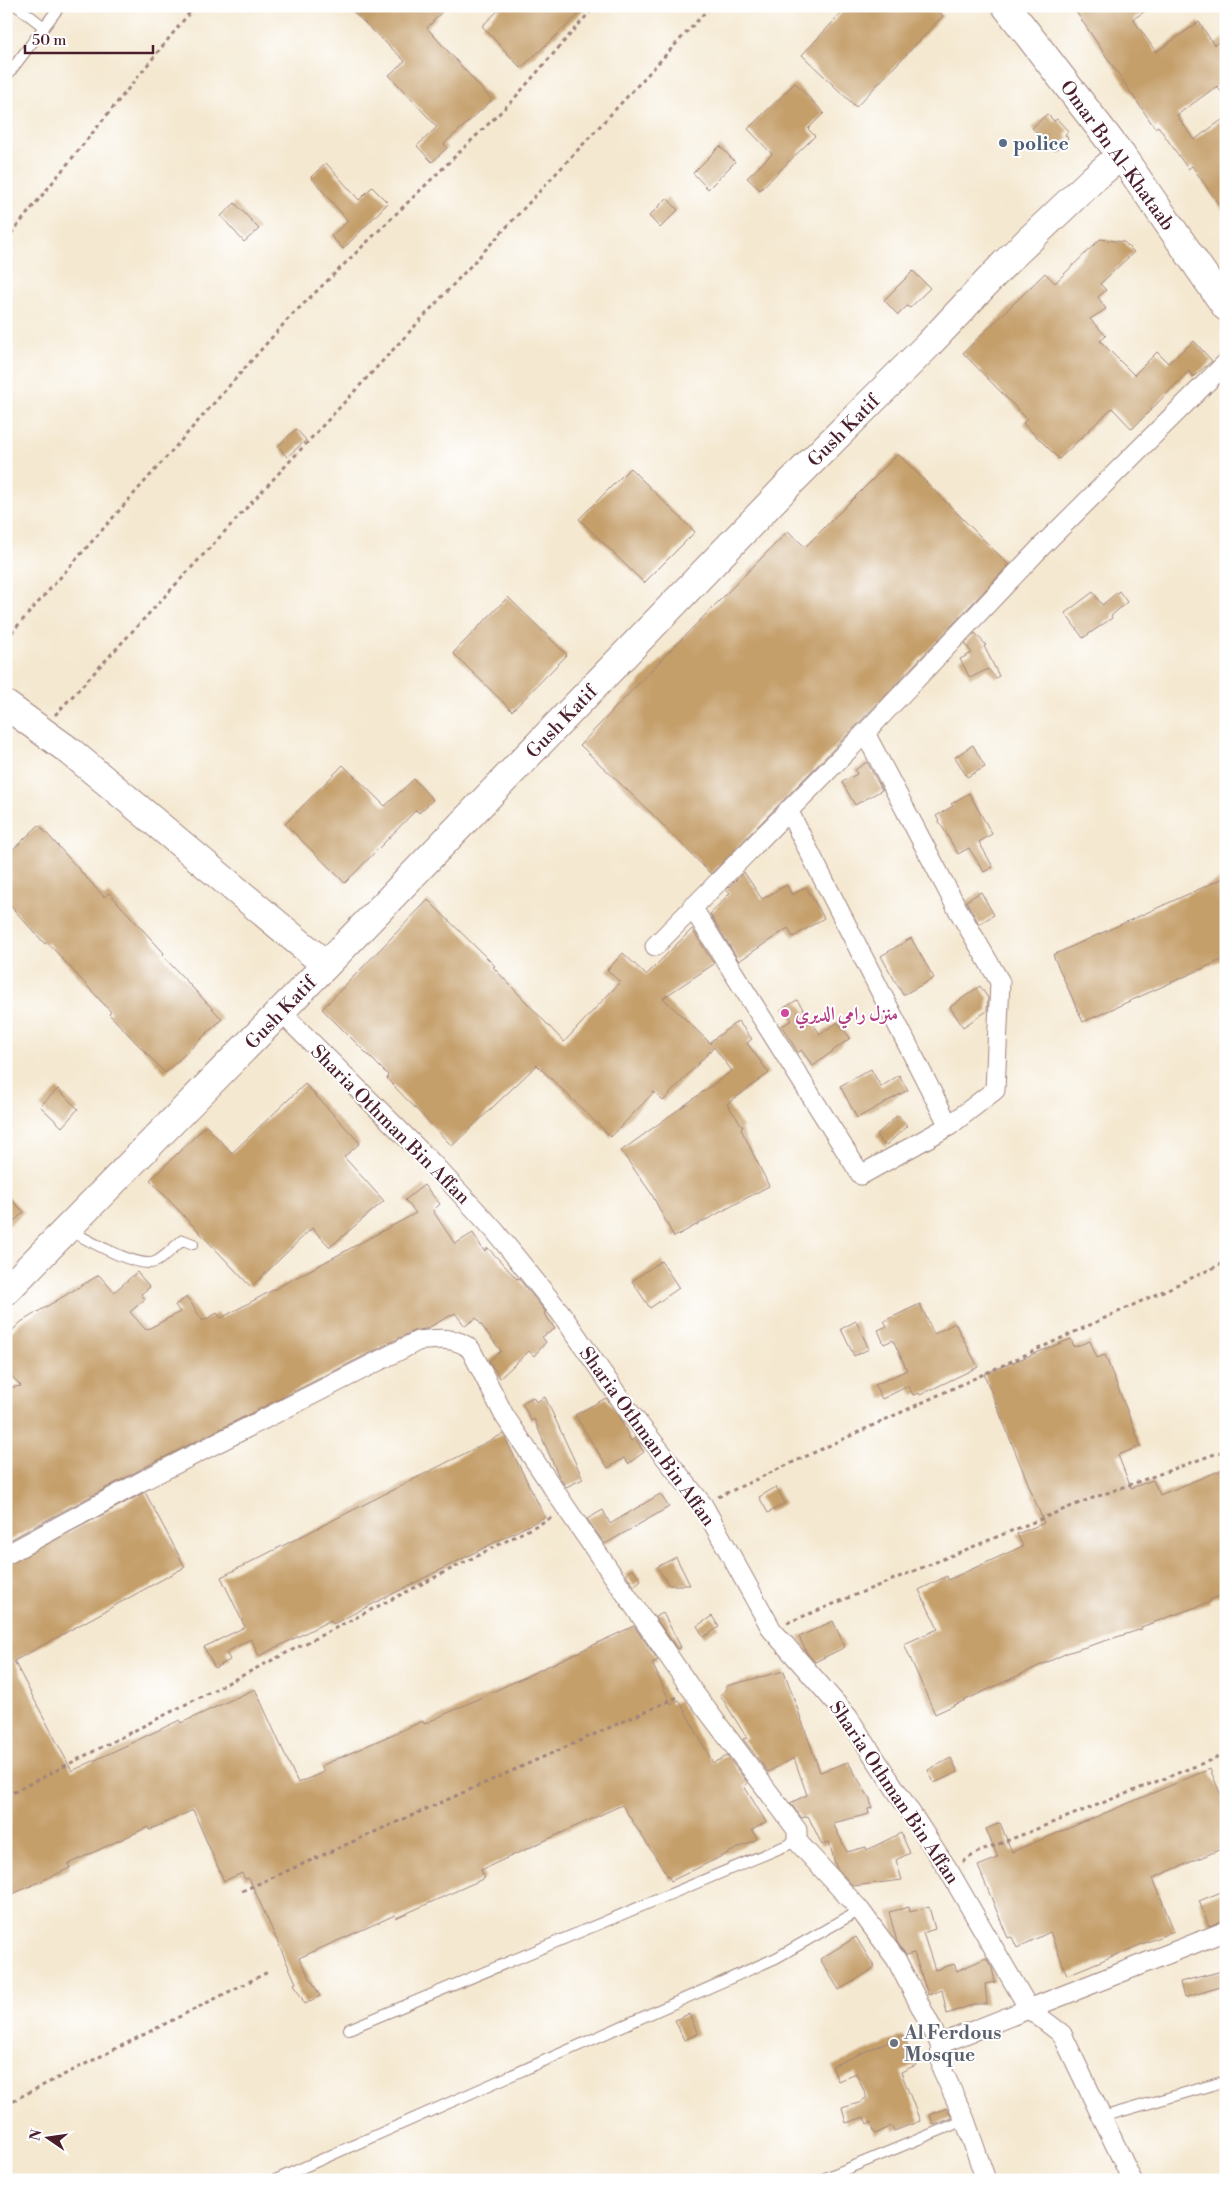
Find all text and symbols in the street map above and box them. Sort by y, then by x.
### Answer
scale bar [25,22,152,54]
text: 50 m [32,31,66,50]
street label: Omar Bn Al-Khataab [1055,76,1180,235]
place label: police [1013,132,1069,156]
marker: police [997,137,1009,149]
street label: Gush Katif [803,389,886,472]
street label: Gush Katif [521,679,603,763]
street label: Gush Katif [240,970,322,1054]
place label: منزل رامي الديري [795,1002,898,1029]
marker: منزل رامي الديري [779,1007,791,1019]
street label: Sharia Othman Bin Affan [305,1040,475,1210]
street label: Sharia Othman Bin Affan [574,1342,720,1531]
street label: Sharia Othman Bin Affan [824,1696,965,1889]
place label: Al Ferdous Mosque [903,2021,1001,2067]
marker: Al Ferdous Mosque [888,2037,900,2049]
north arrow [22,2114,72,2164]
text: N [26,2128,46,2143]

